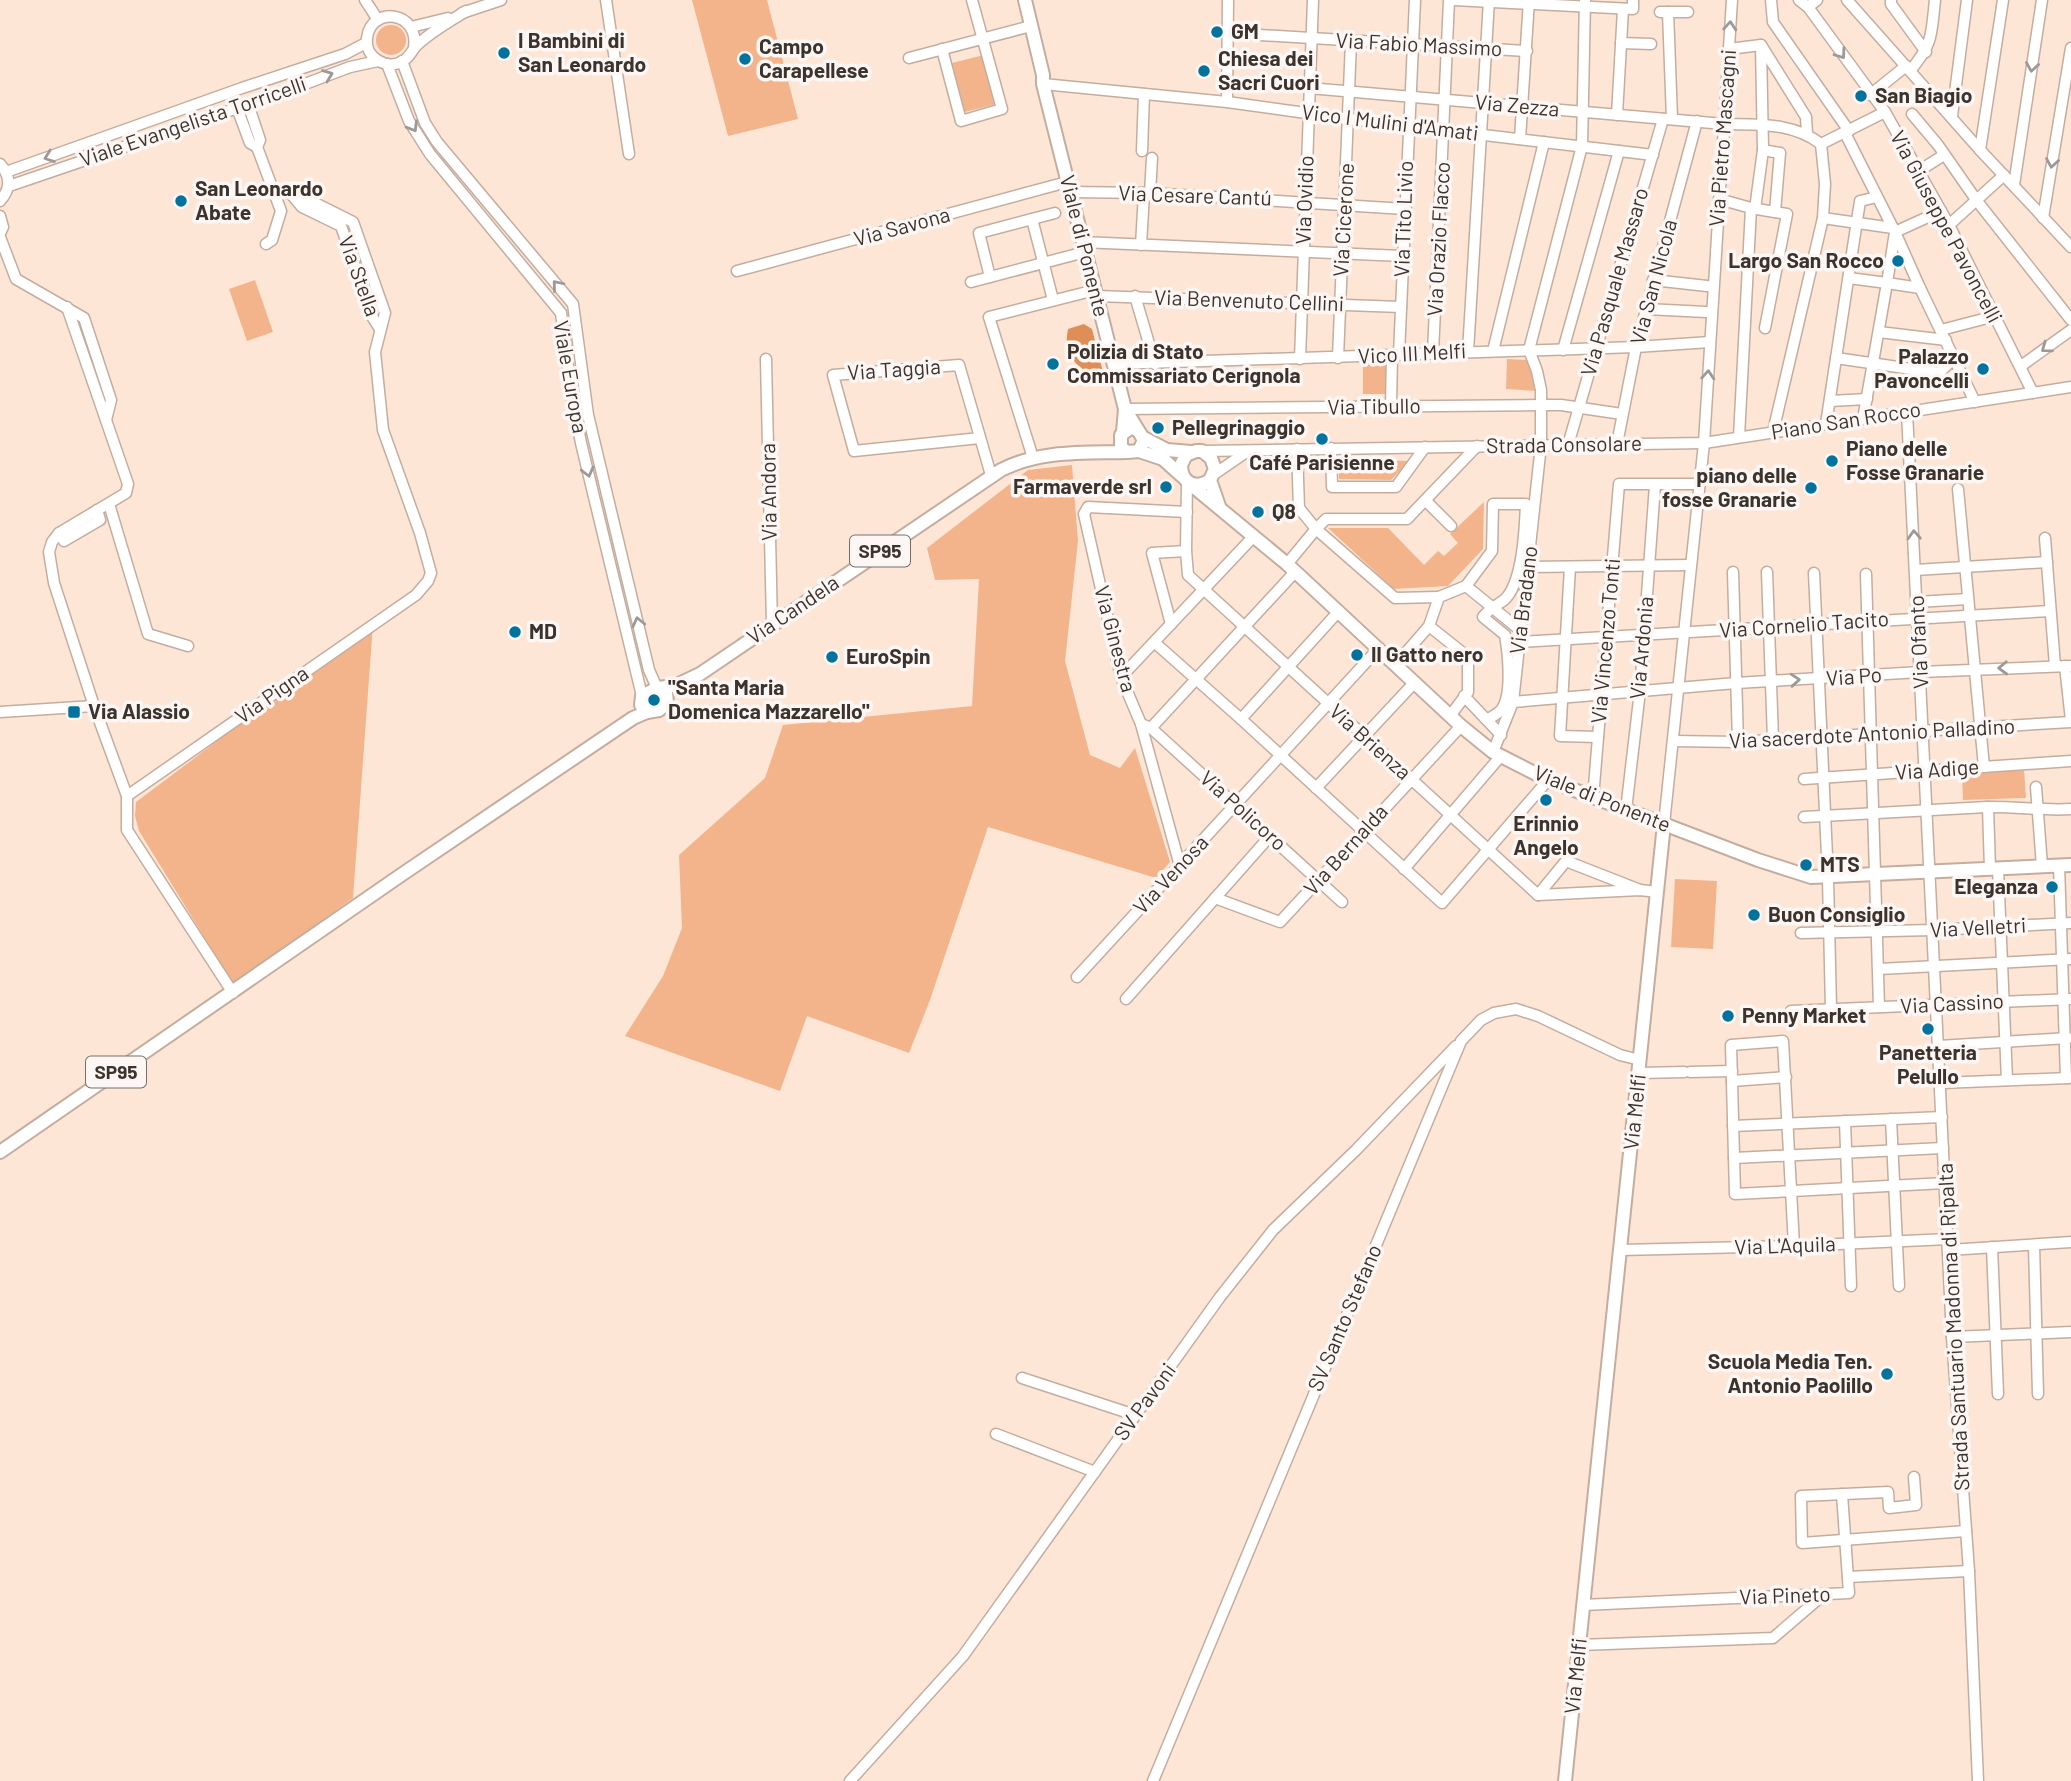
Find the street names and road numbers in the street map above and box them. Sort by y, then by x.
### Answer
street label: Via Fabio Massimo [1335,27,1503,60]
street label: Via Pietro Mascagni [1703,48,1740,227]
street label: Viale Evangelista Torricelli [76,70,309,171]
street label: Via Zezza [1474,88,1560,121]
street label: Vico I Mulini d'Amati [1300,98,1480,145]
street label: Via Giuseppe Pavoncelli [1886,126,2009,327]
street label: Via Ovidio [1289,155,1318,245]
street label: Via Tito Livio [1388,160,1417,278]
street label: Via Orazio Flacco [1421,161,1454,317]
street label: Via Cicerone [1327,162,1358,278]
street label: Viale di Ponente [1056,172,1115,319]
street label: Via Cesare Cantú [1118,179,1272,210]
street label: Via Pasquale Massaro [1575,184,1652,379]
street label: Via Savona [851,201,952,250]
street label: Via San Nicola [1624,216,1681,347]
street label: Via Stella [334,232,386,319]
street label: Via Benvenuto Cellini [1154,284,1344,315]
street label: Viale Europa [549,318,594,435]
street label: Vico III Melfi [1357,337,1467,368]
street label: Via Taggia [846,353,941,384]
street label: Via Tibullo [1327,392,1421,419]
street label: Piano San Rocco [1769,395,1922,444]
street label: Strada Consolare [1486,430,1642,457]
street label: Via Andora [754,443,781,541]
road number: SP95 [850,536,910,566]
street label: Via Bradano [1503,544,1542,655]
street label: Via Vincenzo Tonti [1585,557,1624,725]
street label: Via Candela [741,569,843,649]
street label: Via Ginestra [1090,583,1143,695]
street label: Via Ardonia [1624,595,1657,700]
street label: Via Ofanto [1903,595,1932,689]
street label: Via Cornelio Tacito [1718,605,1890,642]
street label: Via Pigna [230,660,313,728]
street label: Via Po [1825,661,1883,690]
street label: Via Brienza [1325,698,1417,784]
street label: Via sacerdote Antonio Palladino [1728,713,2016,752]
street label: Via Adige [1894,753,1980,784]
street label: Viale di Ponente [1530,759,1675,836]
street label: Via Policoro [1196,765,1292,855]
street label: Via Bernalda [1298,798,1392,900]
street label: Via Venosa [1127,829,1213,919]
street label: Via Velletri [1929,911,2027,942]
street label: Via Cassino [1899,987,2004,1018]
road number: SP95 [86,1056,146,1088]
street label: Via Melfi [1617,1072,1650,1151]
street label: Strada Santuario Madonna di Ripalta [1931,1163,1974,1492]
street label: Via L'Aquila [1734,1230,1836,1259]
street label: SV Santo Stefano [1301,1240,1386,1395]
street label: SV Pavoni [1107,1358,1180,1445]
street label: Via Pineto [1739,1580,1831,1609]
street label: Via Melfi [1558,1636,1591,1715]

